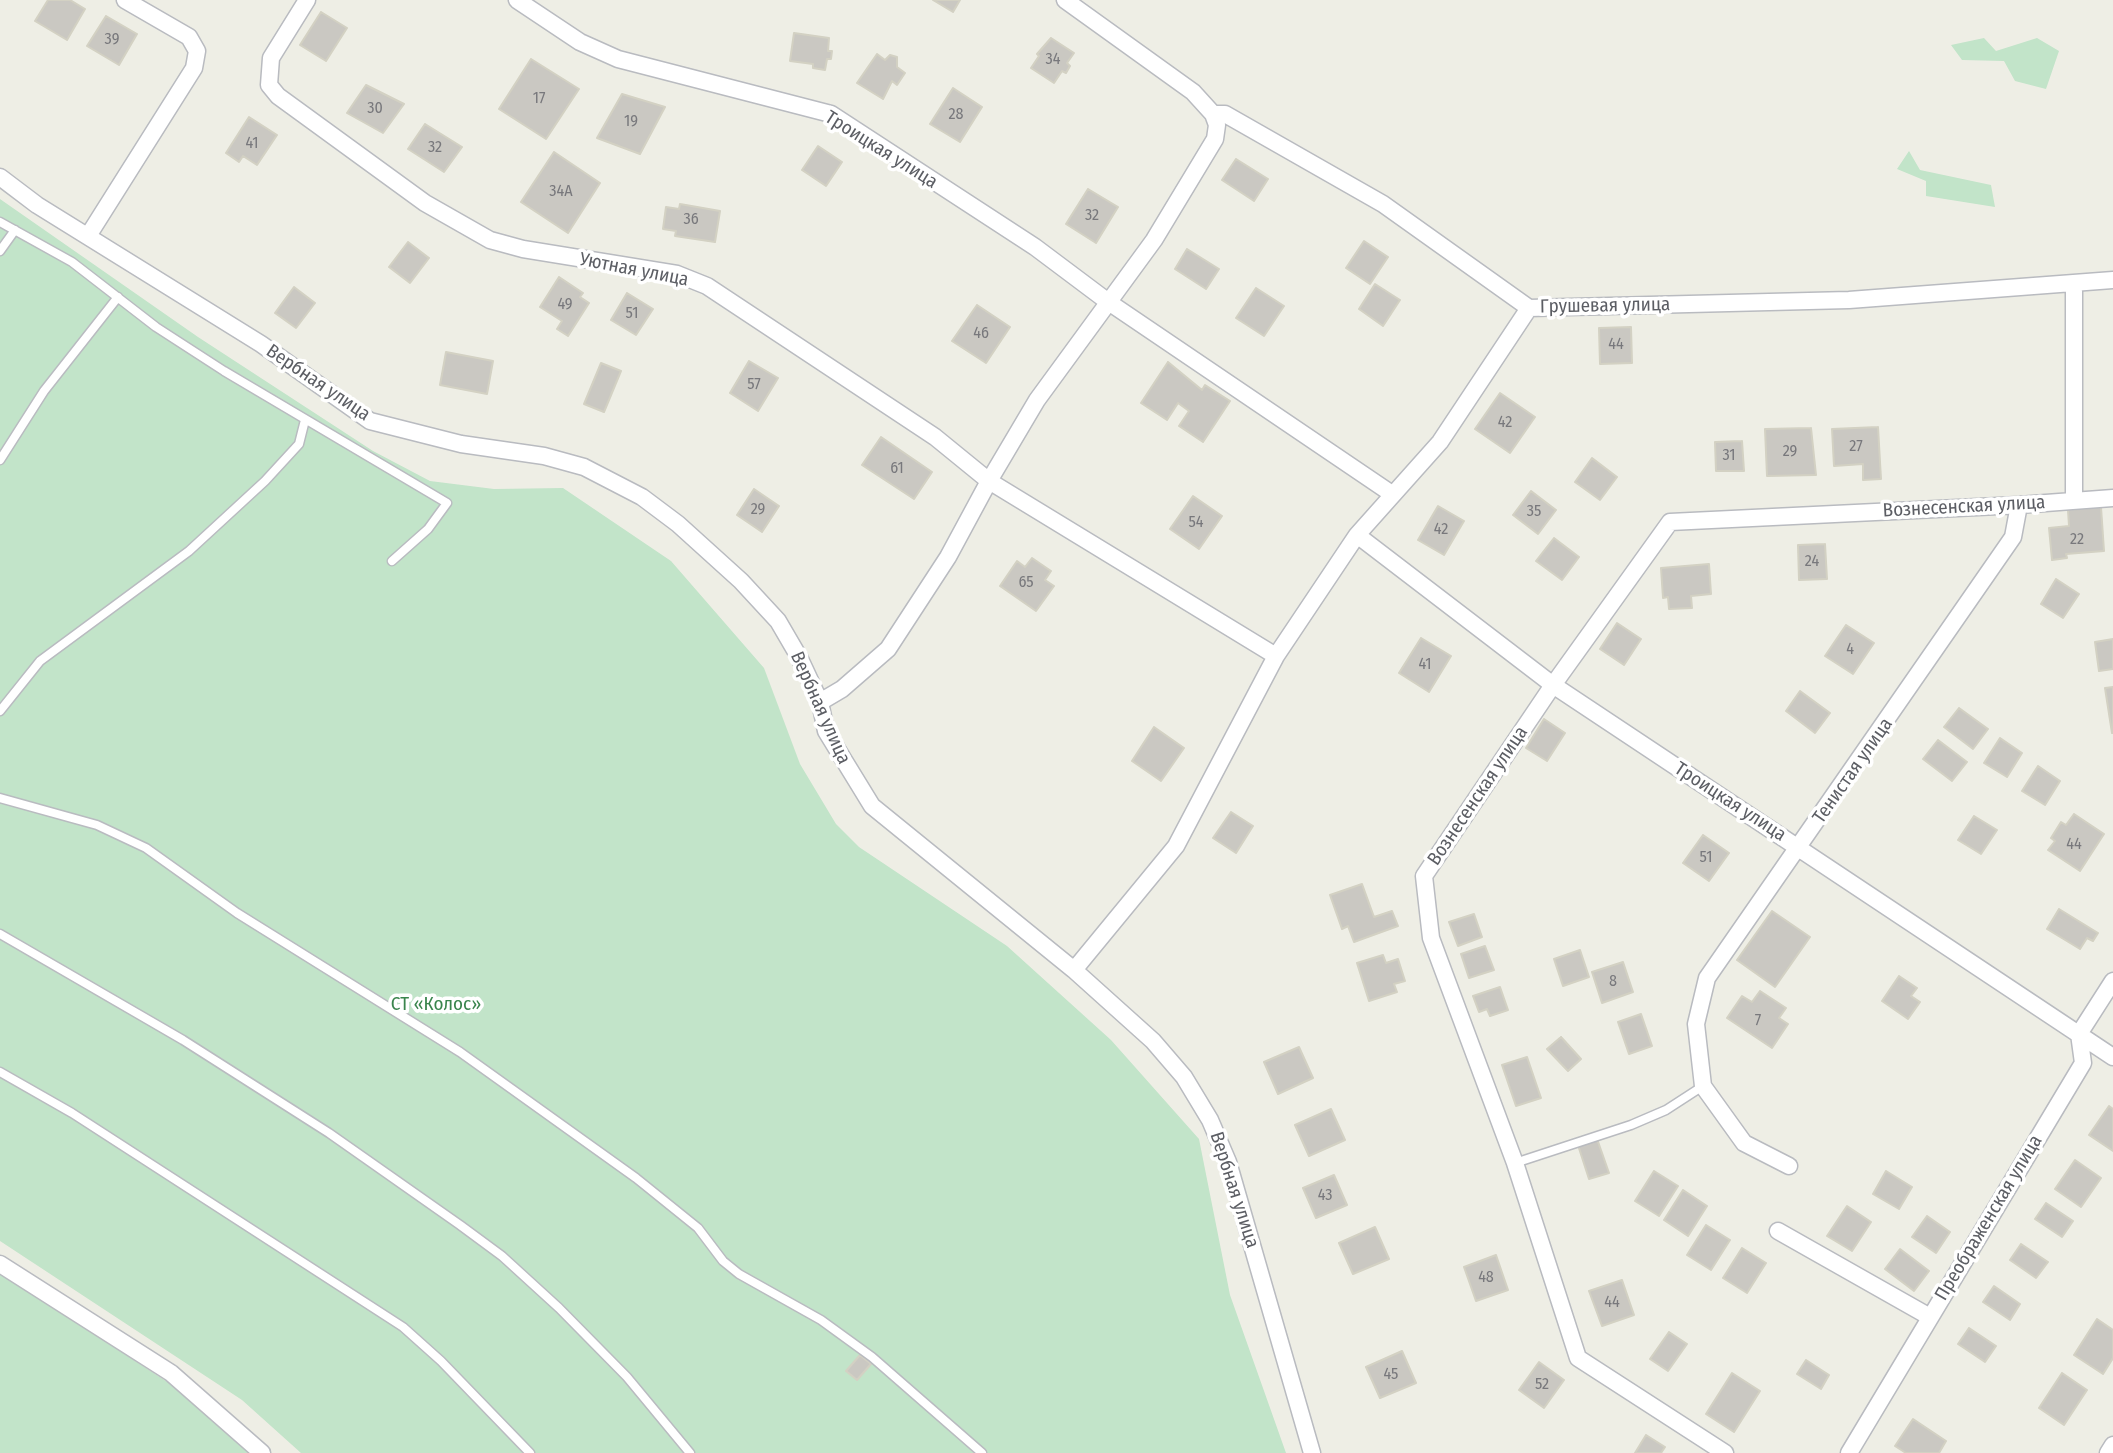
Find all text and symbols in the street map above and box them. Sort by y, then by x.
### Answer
house number: 39 [105,30,119,50]
house number: 34 [1046,50,1060,70]
house number: 17 [533,89,545,109]
house number: 30 [367,99,383,119]
house number: 28 [948,105,964,125]
street label: Троицкая улица [820,106,942,194]
house number: 19 [624,112,638,132]
house number: 41 [245,134,259,154]
house number: 32 [428,138,442,158]
house number: 34А [549,182,573,202]
house number: 32 [1085,206,1099,226]
house number: 36 [683,210,699,230]
street label: Уютная улица [578,248,690,292]
street label: Грушевая улица [1540,293,1670,319]
house number: 49 [557,295,573,315]
house number: 51 [626,304,638,324]
house number: 46 [973,324,989,344]
house number: 44 [1608,335,1624,355]
street label: Вербная улица [262,340,374,426]
house number: 57 [747,375,761,395]
house number: 42 [1498,413,1512,433]
house number: 27 [1849,437,1863,457]
house number: 29 [1783,442,1797,462]
house number: 31 [1722,446,1736,466]
house number: 61 [890,459,904,479]
street label: Вознесенская улица [1882,491,2046,523]
house number: 29 [751,500,765,520]
house number: 35 [1527,502,1541,522]
house number: 54 [1188,513,1204,533]
house number: 42 [1434,520,1448,540]
house number: 22 [2070,530,2084,550]
house number: 24 [1805,552,1819,572]
house number: 65 [1018,573,1034,593]
house number: 4 [1846,640,1854,660]
street label: Вербная улица [785,648,855,768]
house number: 41 [1418,655,1432,675]
street label: Тенистая улица [1808,714,1898,828]
street label: Вознесенская улица [1423,722,1533,870]
street label: Троицкая улица [1670,757,1790,847]
house number: 44 [2066,835,2082,855]
house number: 51 [1700,848,1712,868]
house number: 8 [1609,972,1617,992]
park label: СТ «Колос» [391,994,481,1016]
house number: 7 [1755,1011,1761,1031]
street label: Вербная улица [1205,1129,1263,1251]
street label: Преображенская улица [1931,1131,2047,1305]
house number: 43 [1318,1186,1332,1206]
house number: 48 [1478,1268,1494,1288]
house number: 44 [1604,1293,1620,1313]
house number: 45 [1384,1365,1398,1385]
house number: 52 [1535,1375,1549,1395]

